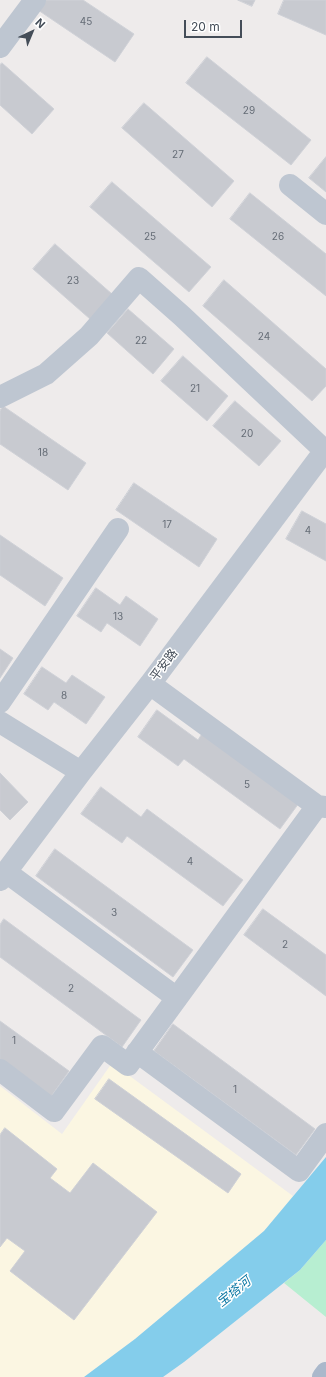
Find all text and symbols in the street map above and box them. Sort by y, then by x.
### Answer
north arrow [12,12,52,52]
scale bar [186,12,244,38]
text: N [32,15,48,31]
house number: 45 [80,16,92,28]
text: 20 m [191,19,220,34]
house number: 29 [243,105,255,117]
house number: 27 [172,149,184,161]
house number: 25 [144,231,156,243]
house number: 26 [272,231,284,243]
house number: 23 [67,275,79,287]
house number: 24 [258,331,270,343]
house number: 22 [135,335,147,347]
house number: 21 [190,383,200,395]
house number: 20 [241,428,253,440]
house number: 18 [38,447,48,459]
house number: 17 [162,519,172,531]
house number: 4 [305,525,311,537]
house number: 13 [113,611,123,623]
street label: 平安路 [147,646,181,684]
house number: 8 [61,690,67,702]
house number: 5 [244,779,250,791]
house number: 4 [187,856,193,868]
house number: 3 [111,907,117,919]
house number: 2 [282,939,288,951]
house number: 2 [68,983,74,995]
house number: 1 [12,1035,16,1047]
house number: 1 [233,1084,237,1096]
water label: 宝塔河 [214,1274,254,1310]

